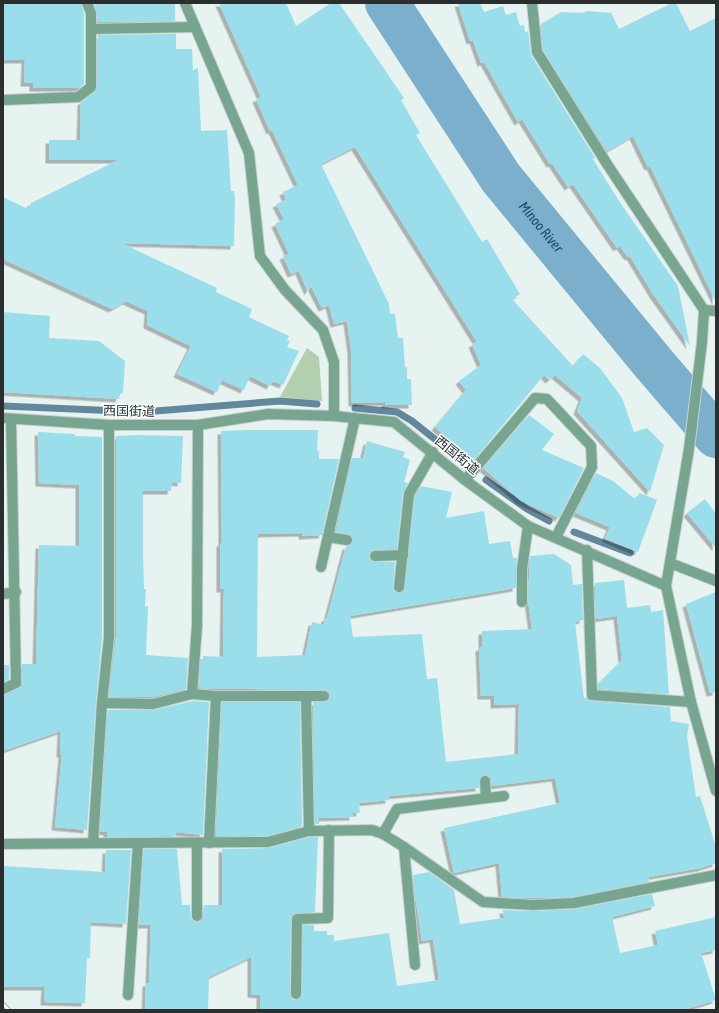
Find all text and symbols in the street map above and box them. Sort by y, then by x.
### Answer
water label: Minoo River [516,198,567,256]
street label: 西国街道 [103,403,155,419]
street label: 西国街道 [432,433,482,477]

